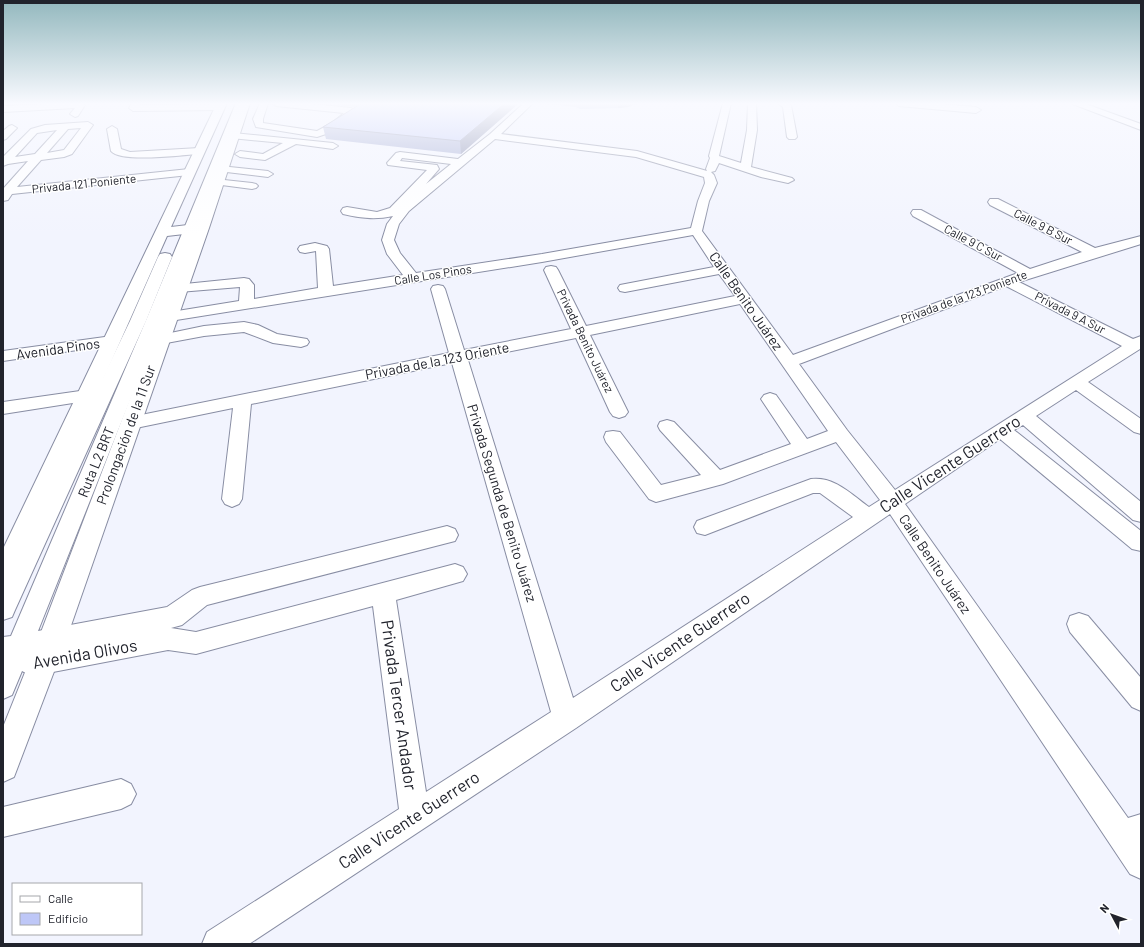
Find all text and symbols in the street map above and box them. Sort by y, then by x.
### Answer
street label: Privada 121 Poniente [31,171,137,195]
street label: Calle 9 B Sur [1012,205,1076,247]
street label: Calle 9 C Sur [942,221,1005,264]
street label: Calle Benito Juárez [706,248,787,353]
street label: Calle Los Pinos [393,261,473,287]
street label: Privada de la 123 Poniente [899,267,1029,325]
street label: Privada Benito Juárez [555,287,617,395]
street label: Privada 9 A Sur [1033,288,1109,336]
street label: Avenida Pinos [15,334,101,363]
street label: Privada de la 123 Oriente [363,338,510,383]
street label: Prolongación de la 11 Sur [92,363,159,507]
street label: Privada Segunda de Benito Juárez [464,402,541,604]
street label: Calle Vicente Guerrero [875,410,1024,516]
street label: Ruta L2 BRT [74,424,117,500]
street label: Calle Benito Juárez [896,511,975,617]
street label: Calle Vicente Guerrero [606,587,753,695]
street label: Privada Tercer Andador [378,618,422,791]
street label: Avenida Olivos [31,634,139,672]
street label: Calle Vicente Guerrero [334,766,483,872]
legend [12,883,142,935]
text: Calle [48,891,73,905]
north arrow [1092,895,1132,935]
text: N [1097,901,1111,915]
text: Edificio [48,911,88,925]

